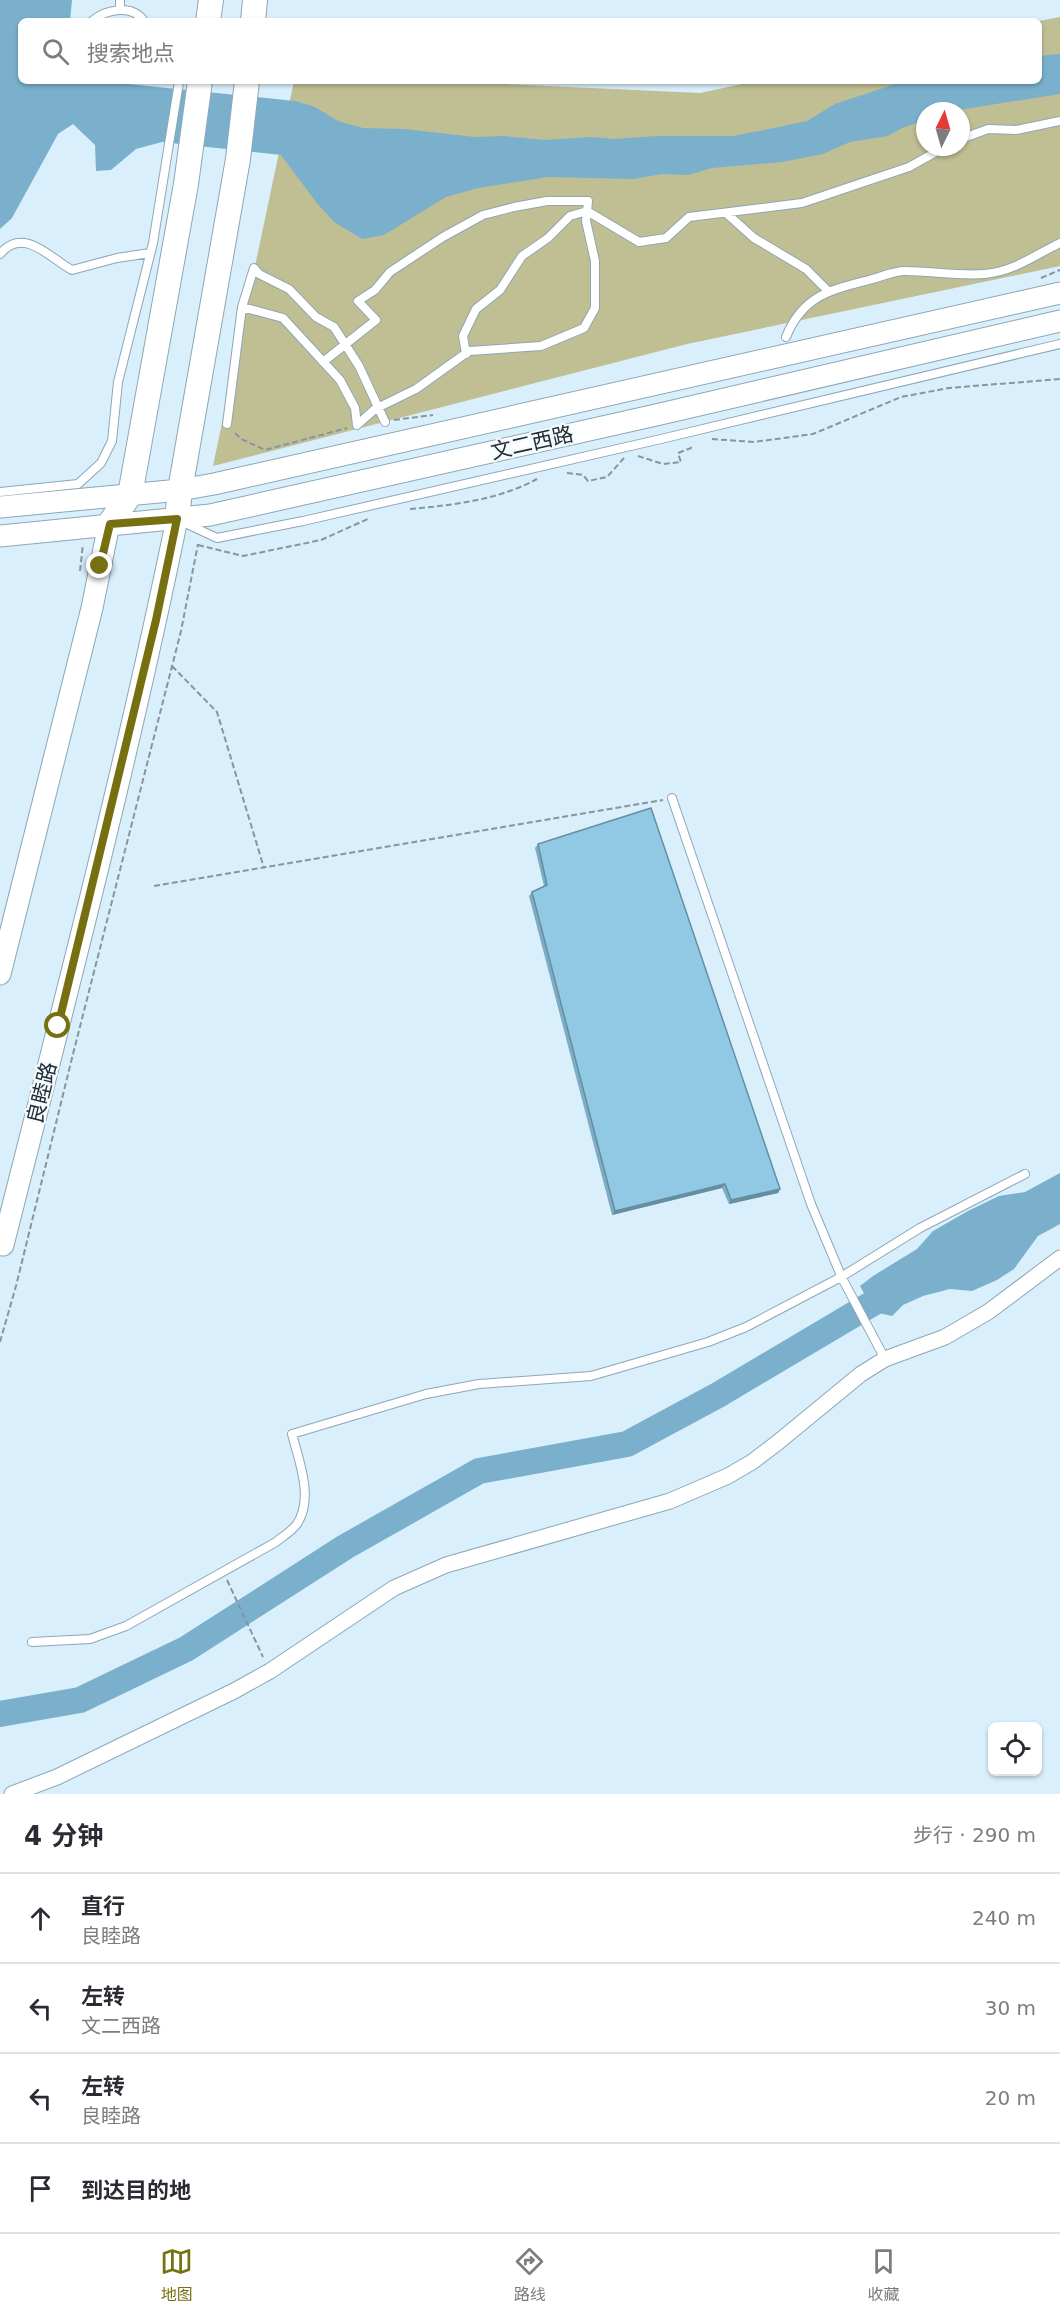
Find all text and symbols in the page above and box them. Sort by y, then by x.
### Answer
search box [18,18,1042,84]
icon: search [39,35,72,68]
text: 搜索地点 [87,41,175,66]
north arrow [916,102,970,156]
street label: 文二西路 [488,422,576,464]
route end [86,552,112,578]
route start [44,1012,70,1038]
street label: 良睦路 [23,1060,61,1126]
map controls [988,1722,1042,1776]
button: locate [988,1722,1042,1776]
text: 4 分钟 [24,1821,103,1851]
text: 步行 · 290 m [913,1823,1036,1847]
text: 直行 [81,1894,125,1919]
icon: ahead [24,1902,57,1935]
text: 240 m [972,1906,1036,1930]
text: 良睦路 [81,1924,141,1948]
text: 左转 [81,1984,125,2009]
icon: left [24,1992,57,2025]
text: 30 m [985,1996,1036,2020]
text: 文二西路 [81,2014,161,2038]
text: 左转 [81,2074,125,2099]
icon: left [24,2082,57,2115]
text: 20 m [985,2086,1036,2110]
text: 良睦路 [81,2104,141,2128]
icon: arrive [24,2172,57,2205]
text: 到达目的地 [81,2178,191,2203]
tab: 地图 [160,2245,193,2305]
tab: 路线 [513,2245,546,2305]
tab: 收藏 [867,2245,900,2305]

